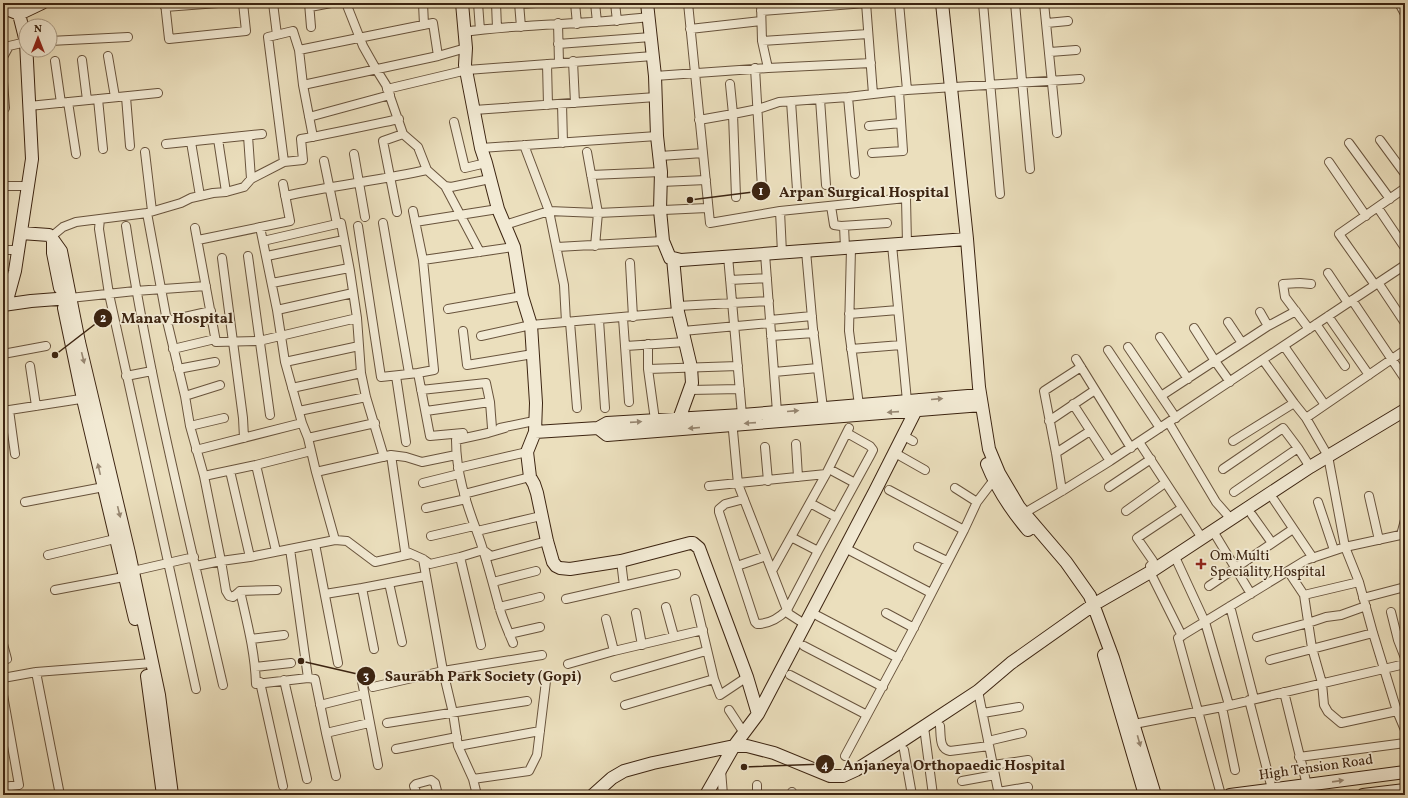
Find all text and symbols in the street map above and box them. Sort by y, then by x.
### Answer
north arrow [18,18,58,58]
text: N [34,22,42,37]
callout: Arpan Surgical Hospital [751,178,957,205]
text: Arpan Surgical Hospital [779,183,949,204]
text: 1 [759,184,764,200]
callout: Manav Hospital [93,304,242,331]
text: Manav Hospital [121,309,233,330]
text: 2 [100,311,106,327]
one-way arrow [81,352,87,364]
one-way arrow [931,396,943,402]
one-way arrow [787,407,799,414]
one-way arrow [887,409,899,416]
one-way arrow [630,418,642,425]
one-way arrow [744,420,756,427]
one-way arrow [688,424,700,431]
one-way arrow [96,462,102,474]
one-way arrow [116,506,122,518]
place label: Om Multi Speciality Hospital [1210,547,1325,582]
marker: Om Multi Speciality Hospital [1195,558,1207,570]
callout: Saurabh Park Society (Gopi) [356,663,589,690]
text: Saurabh Park Society (Gopi) [385,667,581,688]
text: 3 [363,669,369,685]
one-way arrow [1136,735,1142,747]
callout: Anjaneya Orthopaedic Hospital [815,751,1073,778]
street label: High Tension Road [1258,751,1374,785]
text: Anjaneya Orthopaedic Hospital [843,756,1065,777]
text: 4 [821,758,829,774]
one-way arrow [1332,778,1344,784]

